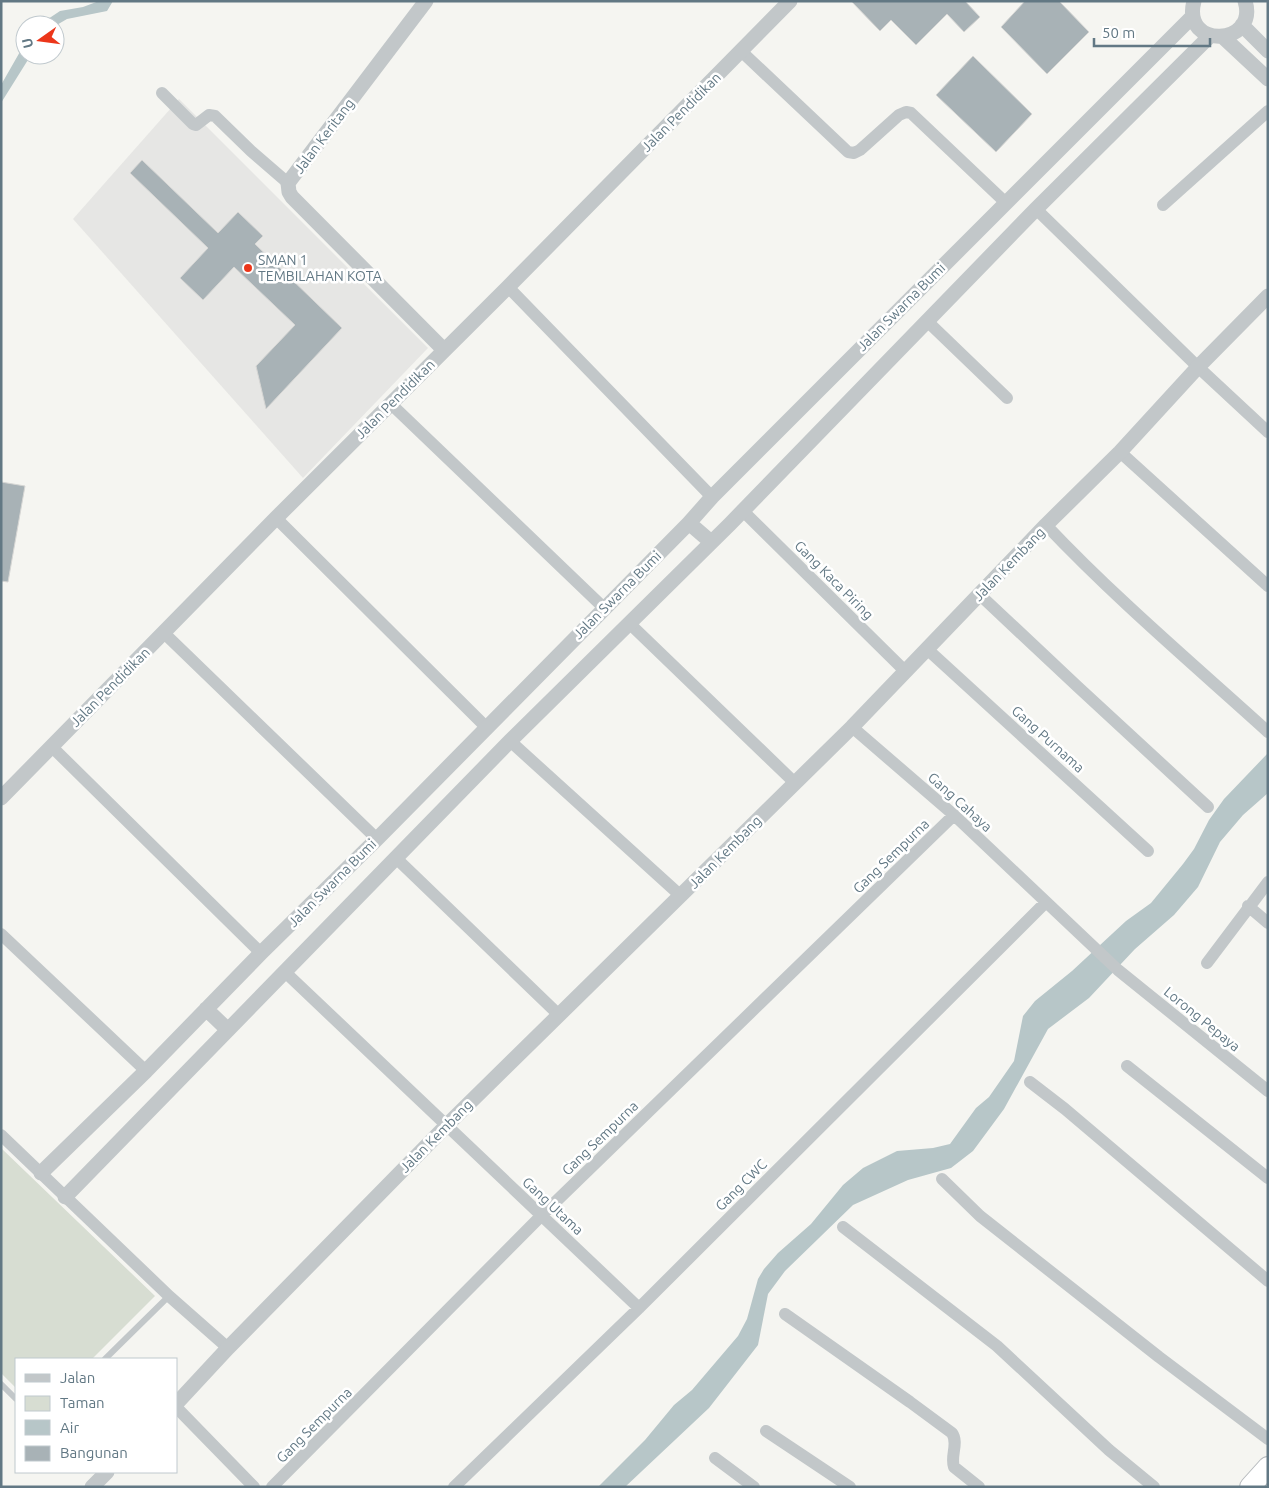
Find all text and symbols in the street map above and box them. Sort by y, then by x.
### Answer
north arrow [15,15,65,65]
scale bar [1094,15,1210,47]
text: 50 m [1102,24,1135,41]
text: U [18,36,36,50]
street label: Jalan Pendidikan [638,69,724,155]
street label: Jalan Keritang [291,95,357,177]
place label: SMAN 1 TEMBILAHAN KOTA [258,252,382,284]
street label: Jalan Swarna Bumi [854,260,948,354]
marker: SMAN 1 TEMBILAHAN KOTA [242,262,254,274]
street label: Jalan Pendidikan [352,356,438,442]
street label: Jalan Kembang [970,524,1048,604]
street label: Gang Kaca Piring [791,537,877,623]
street label: Jalan Swarna Bumi [570,548,664,642]
street label: Jalan Pendidikan [67,644,153,730]
street label: Gang Purnama [1009,702,1087,776]
street label: Gang Cahaya [925,769,995,835]
street label: Jalan Kembang [685,812,765,892]
street label: Gang Sempurna [850,816,932,896]
street label: Jalan Swarna Bumi [285,836,379,930]
street label: Lorong Pepaya [1161,983,1243,1055]
street label: Jalan Kembang [396,1096,476,1176]
street label: Gang Sempurna [559,1098,641,1178]
street label: Gang CWC [712,1156,770,1214]
street label: Gang Utama [519,1174,587,1238]
legend [15,1358,178,1473]
text: Jalan [60,1369,95,1386]
street label: Gang Sempurna [273,1384,355,1466]
text: Taman [60,1394,105,1411]
text: Air [60,1419,79,1436]
text: Bangunan [60,1444,128,1461]

